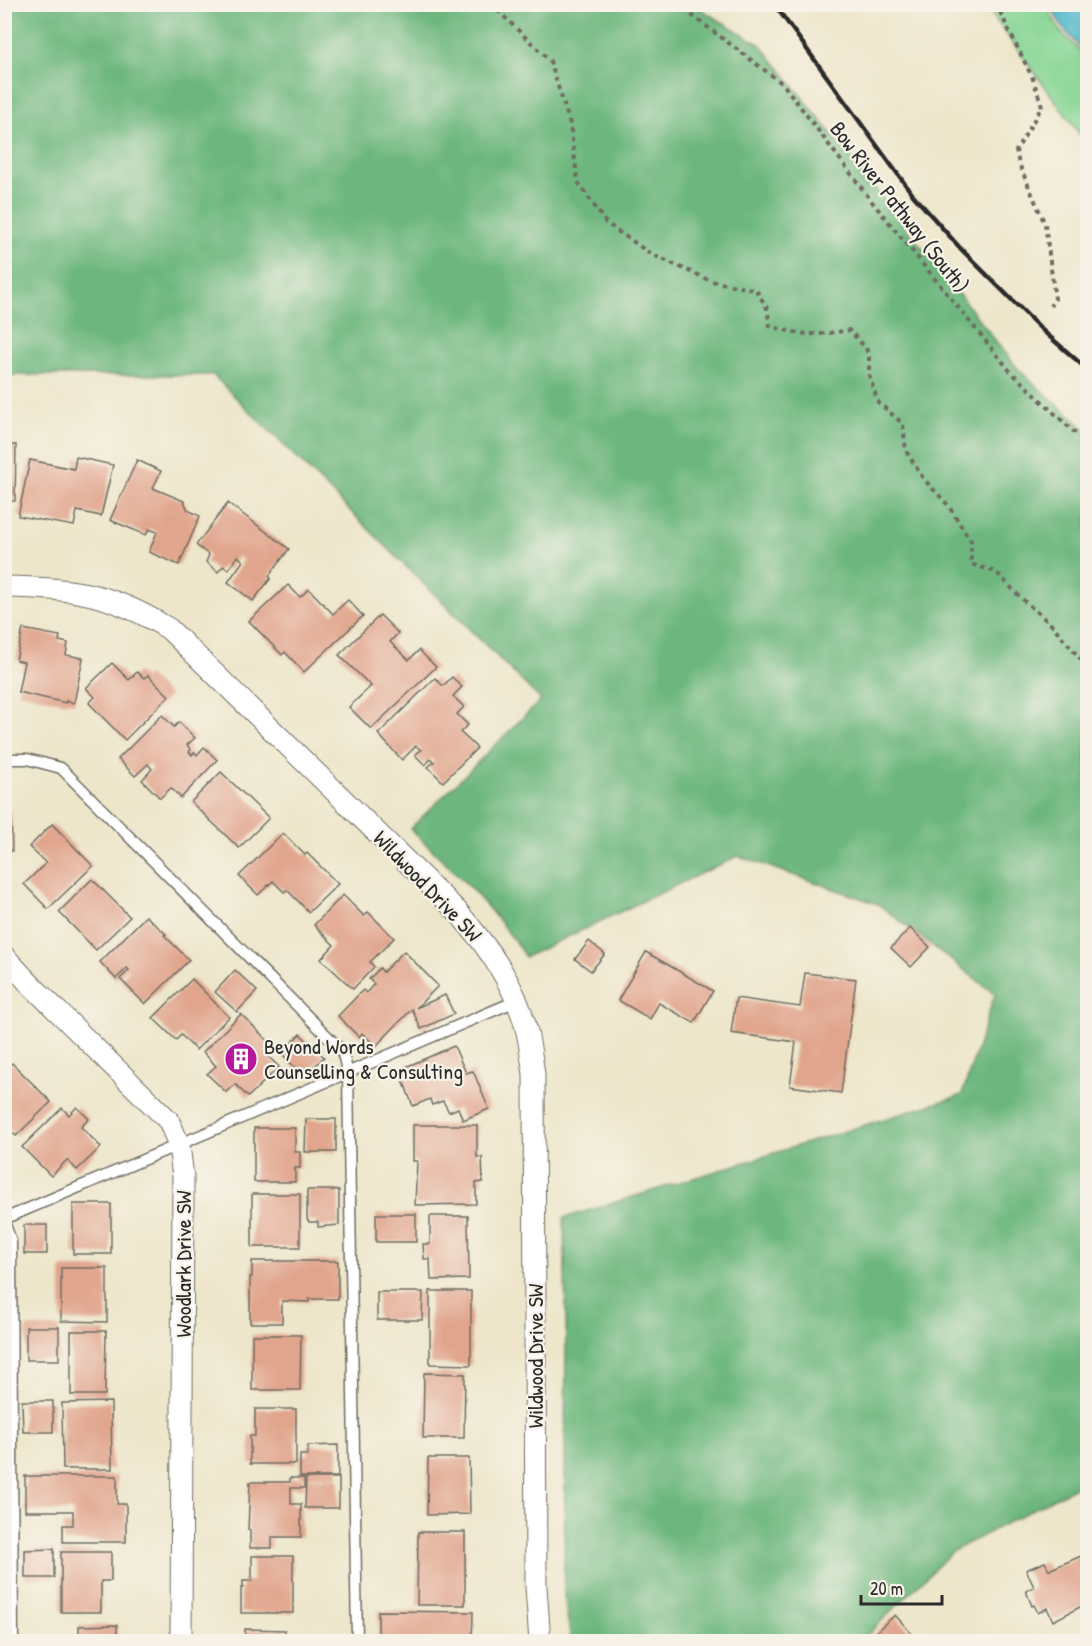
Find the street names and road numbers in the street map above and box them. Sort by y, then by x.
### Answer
street label: Bow River Pathway (South) [823,115,977,299]
street label: Wildwood Drive SW [367,824,489,949]
street label: Woodlark Drive SW [168,1190,198,1338]
street label: Wildwood Drive SW [520,1283,550,1428]

